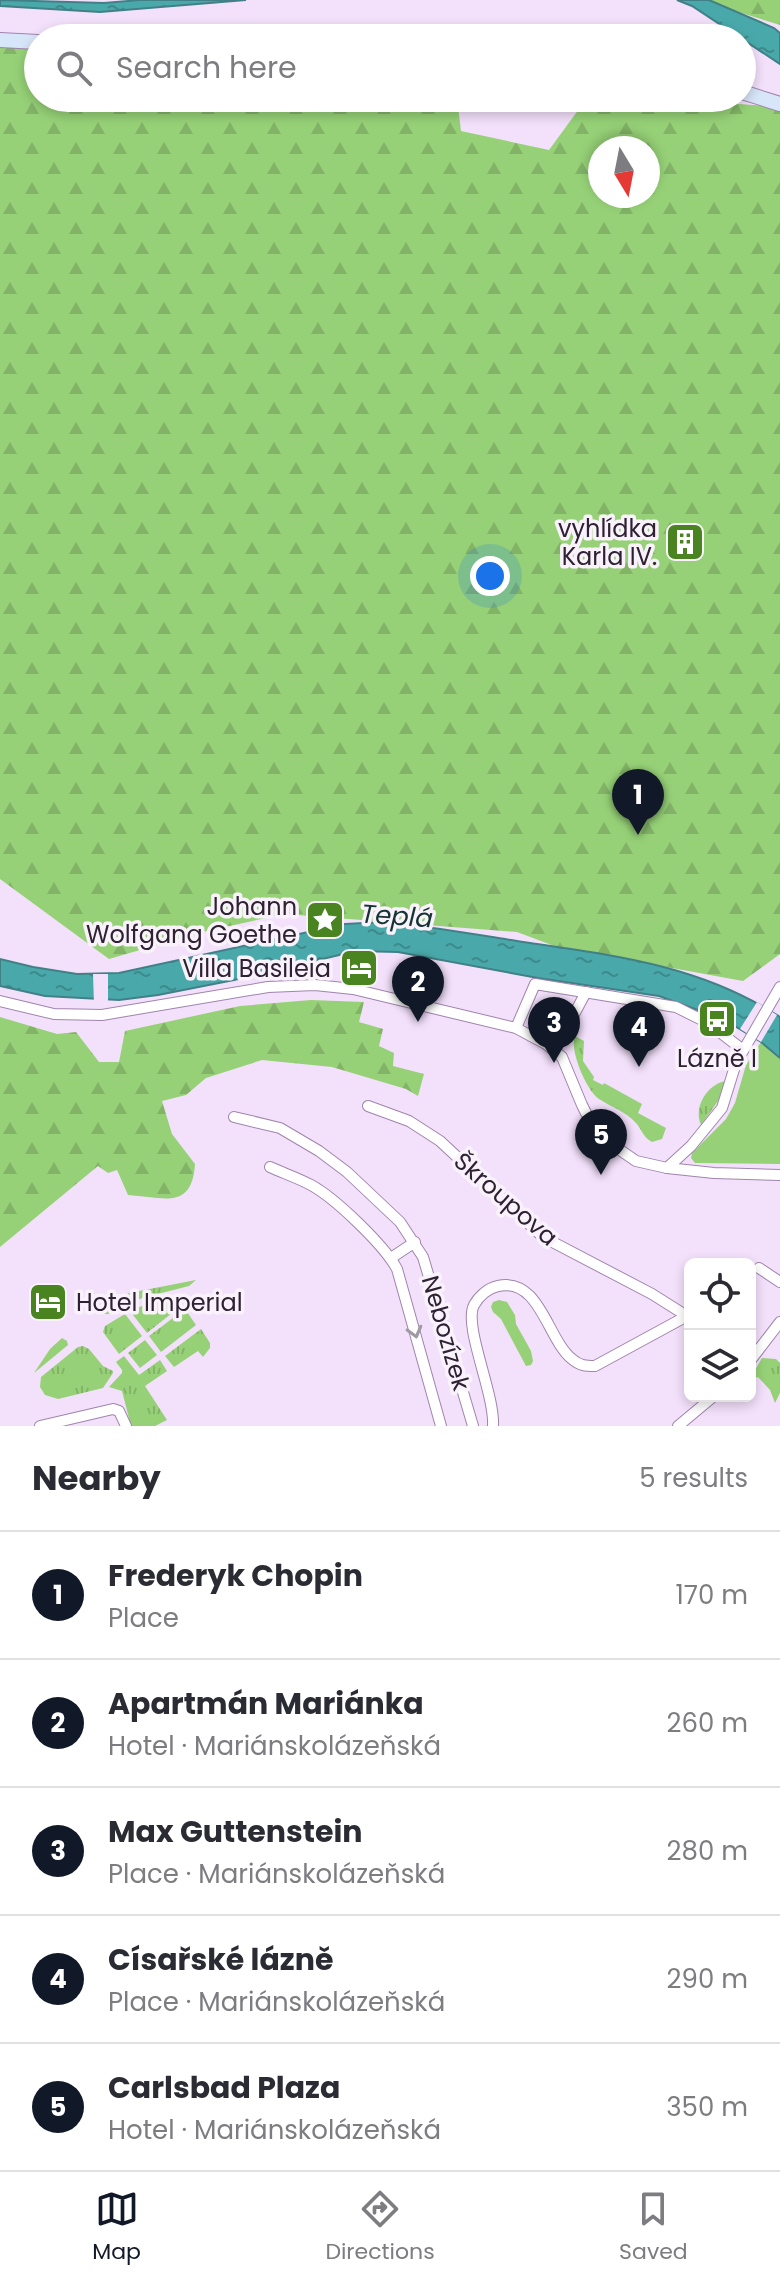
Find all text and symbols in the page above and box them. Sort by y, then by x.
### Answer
search box [24,24,756,112]
icon: search [52,46,96,90]
text: Search here [116,46,297,89]
north arrow [588,136,660,208]
place label: vyhlídka Karla IV. [558,512,657,573]
building icon: vyhlídka Karla IV. [664,521,706,563]
your location [470,556,510,596]
pin: 1 [612,769,664,835]
place label: Johann Wolfgang Goethe [86,890,297,951]
water label: Teplá [360,896,434,936]
place icon: Johann Wolfgang Goethe [304,899,346,941]
hotel icon: Villa Basileia [338,947,380,989]
place label: Villa Basileia [182,952,331,985]
pin: 2 [392,956,444,1022]
pin: 3 [528,997,580,1063]
bus stop icon: Lázně I [696,998,738,1040]
pin: 4 [613,1001,665,1067]
place label: Lázně I [677,1042,757,1075]
pin: 5 [575,1109,627,1175]
street label: Škroupova [447,1145,565,1253]
map controls [684,1258,756,1402]
button: locate [684,1258,756,1330]
street label: Nebozízek [414,1272,478,1395]
hotel icon: Hotel Imperial [27,1281,69,1323]
place label: Hotel Imperial [76,1286,243,1319]
one-way arrow [406,1324,422,1338]
button: layers [684,1330,756,1402]
text: Nearby [32,1454,161,1502]
text: 5 results [639,1460,748,1496]
text: Frederyk Chopin [108,1554,363,1597]
text: 1 [53,1577,63,1613]
text: 170 m [675,1577,748,1613]
text: Place [108,1600,179,1636]
text: Apartmán Mariánka [108,1682,424,1725]
text: 2 [51,1705,65,1741]
text: 260 m [666,1705,748,1741]
text: Hotel · Mariánskolázeňská [108,1728,441,1764]
text: Max Guttenstein [108,1810,363,1853]
text: 3 [50,1833,66,1869]
text: 280 m [667,1833,748,1869]
text: Place · Mariánskolázeňská [108,1856,445,1892]
text: Císařské lázně [108,1938,333,1981]
text: 4 [49,1961,67,1997]
text: 290 m [667,1961,748,1997]
text: Place · Mariánskolázeňská [108,1984,445,2020]
text: Carlsbad Plaza [108,2066,340,2109]
text: 5 [50,2089,66,2125]
text: 350 m [666,2089,748,2125]
text: Hotel · Mariánskolázeňská [108,2112,441,2148]
tab: Map [92,2187,141,2268]
tab: Directions [325,2187,435,2268]
tab: Saved [619,2187,688,2268]

